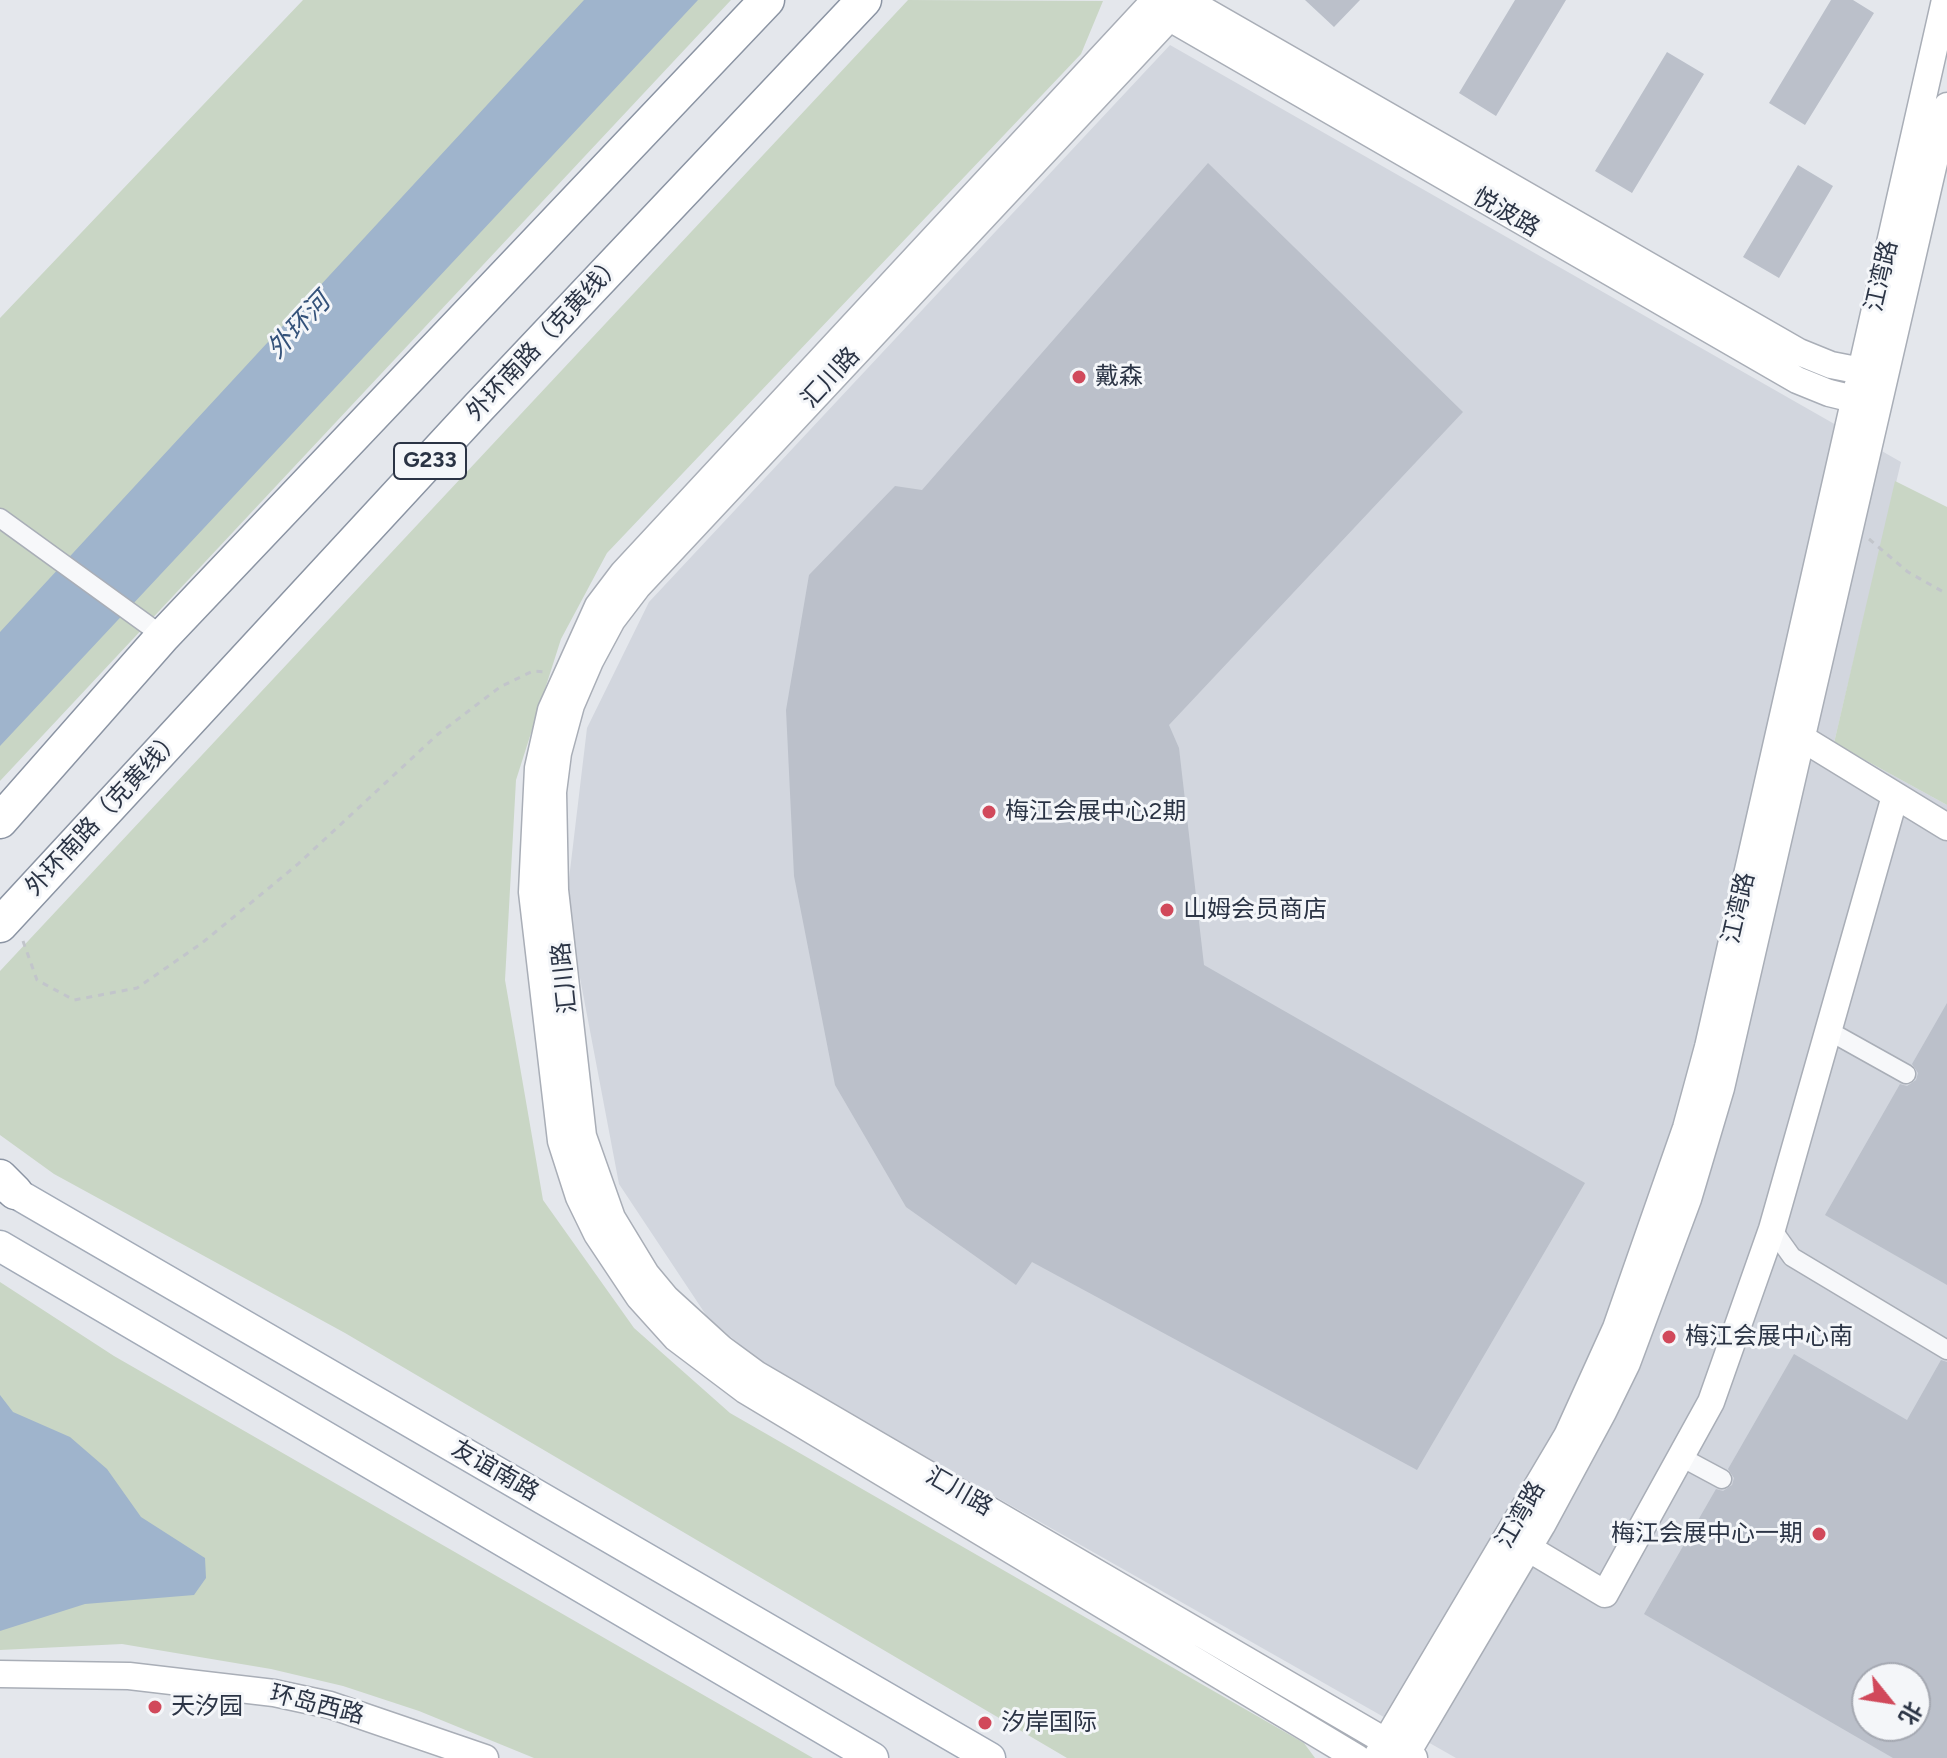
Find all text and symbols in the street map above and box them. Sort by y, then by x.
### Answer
street label: 悦波路 [1468,183,1544,243]
street label: 江湾路 [1860,238,1904,314]
street label: 外环南路（克黄线） [461,249,629,427]
water label: 外环河 [261,287,337,365]
street label: 汇川路 [796,342,866,414]
place label: 戴森 [1095,363,1143,391]
marker: 戴森 [1070,368,1088,386]
road number: G233 [394,443,466,479]
street label: 外环南路（克黄线） [20,724,188,902]
place label: 梅江会展中心2期 [1005,798,1186,826]
marker: 梅江会展中心2期 [980,803,998,821]
street label: 江湾路 [1717,870,1761,946]
place label: 山姆会员商店 [1183,896,1327,924]
marker: 山姆会员商店 [1158,901,1176,919]
street label: 汇川路 [547,941,583,1015]
place label: 梅江会展中心南 [1685,1323,1853,1351]
marker: 梅江会展中心南 [1660,1328,1678,1346]
street label: 友谊南路 [446,1435,544,1507]
street label: 汇川路 [921,1462,997,1522]
street label: 江湾路 [1491,1477,1551,1553]
place label: 梅江会展中心一期 [1611,1520,1803,1548]
marker: 梅江会展中心一期 [1810,1525,1828,1543]
north arrow [1851,1662,1931,1742]
street label: 环岛西路 [267,1679,367,1731]
place label: 天汐园 [171,1693,243,1721]
text: 北 [1893,1697,1928,1730]
marker: 天汐园 [146,1698,164,1716]
place label: 汐岸国际 [1001,1709,1097,1737]
marker: 汐岸国际 [976,1714,994,1732]

